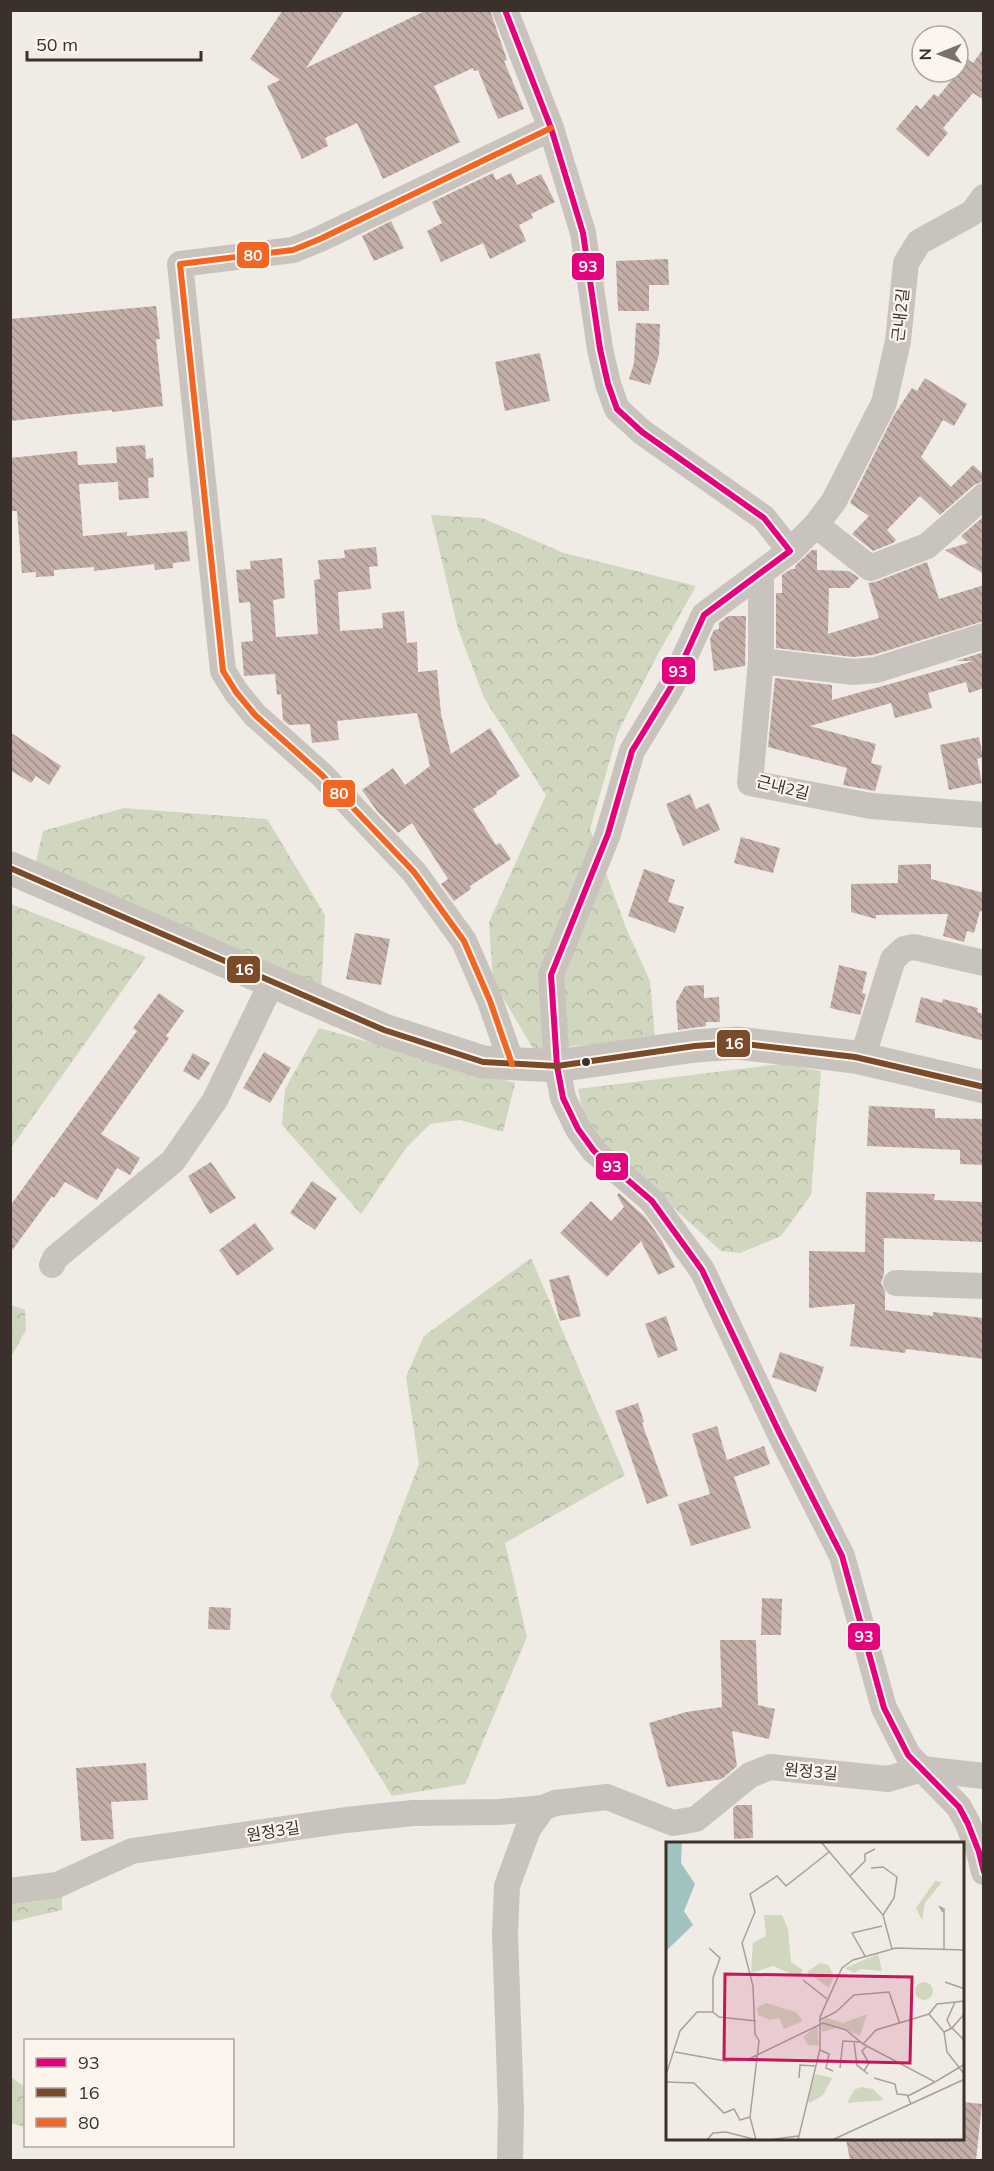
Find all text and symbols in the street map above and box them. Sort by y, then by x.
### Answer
scale bar [27,24,201,62]
north arrow [910,24,970,84]
text: 50 m [36,33,78,56]
text: N [915,48,935,60]
line badge: 80 [236,241,270,269]
text: 80 [243,245,263,265]
line badge: 93 [571,252,605,281]
text: 93 [578,256,598,276]
street label: 근내2길 [887,287,913,343]
line badge: 93 [661,656,696,685]
text: 93 [668,661,688,681]
street label: 근내2길 [754,771,812,803]
line badge: 80 [322,779,356,808]
text: 80 [329,783,349,803]
line badge: 16 [226,955,261,984]
text: 16 [234,959,254,979]
line badge: 16 [716,1029,751,1058]
text: 16 [724,1033,744,1053]
unlabelled marker [580,1056,592,1068]
line badge: 93 [595,1152,629,1181]
text: 93 [602,1156,622,1176]
line badge: 93 [847,1622,881,1651]
text: 93 [854,1626,874,1646]
street label: 원정3길 [783,1759,839,1783]
street label: 원정3길 [245,1817,301,1845]
inset map [666,1842,964,2141]
legend [24,2039,234,2147]
text: 93 [78,2051,100,2074]
text: 16 [78,2081,100,2104]
text: 80 [78,2111,100,2134]

